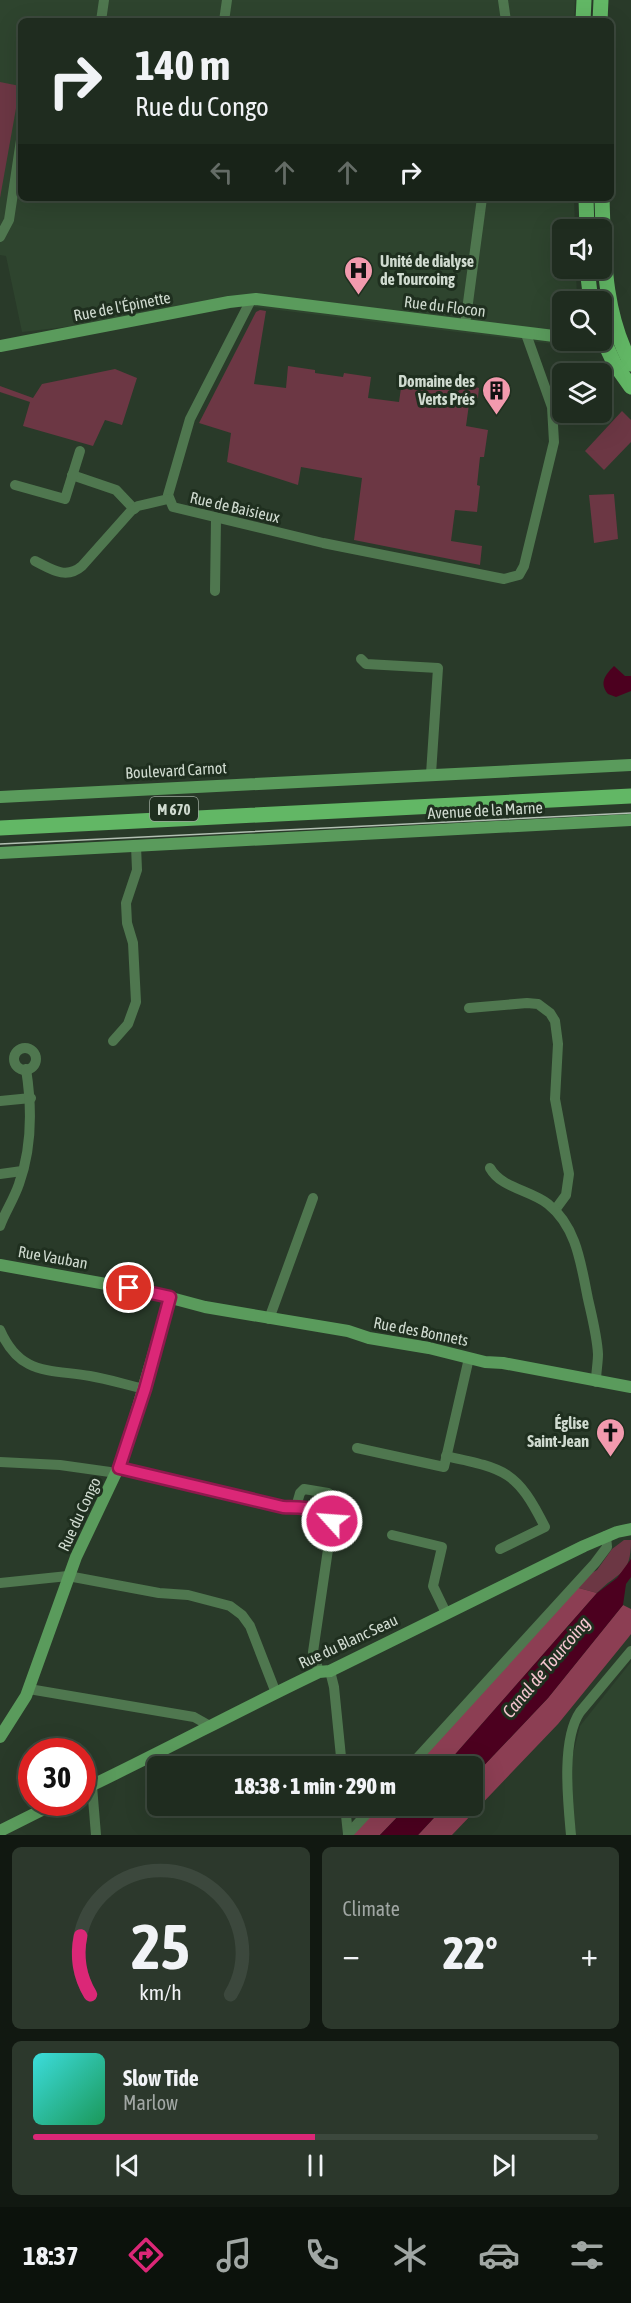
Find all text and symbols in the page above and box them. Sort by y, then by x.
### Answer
text: 140 m [135,41,230,89]
icon: right [36,42,114,120]
text: Rue du Congo [135,91,269,122]
icon: left [205,156,238,189]
icon: ahead [268,156,301,189]
icon: ahead [331,156,364,189]
icon: right [394,156,427,189]
map controls [552,219,612,423]
button: sound [552,219,612,279]
place label: Unité de dialyse de Tourcoing [380,252,474,288]
hospital icon: Unité de dialyse de Tourcoing [343,254,375,296]
street label: Rue de l'Épinette [72,288,172,325]
button: search [552,291,612,351]
street label: Rue du Flocon [403,292,487,320]
button: layers [552,363,612,423]
place label: Domaine des Verts Prés [398,372,475,408]
building icon: Domaine des Verts Prés [480,374,512,416]
street label: Rue de Baisieux [188,488,282,526]
street label: Boulevard Carnot [125,758,228,782]
road number: M 670 [150,797,198,821]
street label: Avenue de la Marne [427,798,543,822]
street label: Rue Vauban [17,1242,89,1272]
pin [103,1262,154,1313]
icon: arrive [112,1271,145,1304]
street label: Rue des Bonnets [372,1313,470,1349]
place label: Église Saint-Jean [527,1414,589,1450]
church icon: Église Saint-Jean [594,1416,626,1458]
street label: Rue du Congo [54,1474,105,1554]
position arrow [300,1489,364,1553]
street label: Rue du Blanc Seau [296,1610,400,1672]
water label: Canal de Tourcoing [498,1612,594,1722]
speed limit sign: 30 [18,1738,96,1816]
text: 18:38 · 1 min · 290 m [234,1773,396,1799]
text: Climate [343,1897,400,1920]
text: 25 [131,1911,190,1982]
text: 22° [443,1927,498,1979]
text: − [343,1935,360,1973]
text: + [581,1935,598,1973]
text: km/h [139,1980,182,2005]
text: Slow Tide [123,2065,199,2091]
text: Marlow [123,2091,178,2114]
icon: previous [111,2149,144,2182]
icon: pause [299,2149,332,2182]
icon: next [487,2149,520,2182]
icon: directions [125,2234,167,2276]
icon: music [213,2234,255,2276]
icon: phone [301,2234,343,2276]
icon: climate [389,2234,431,2276]
icon: car [478,2234,520,2276]
icon: filters [566,2234,608,2276]
text: 18:37 [23,2240,79,2271]

